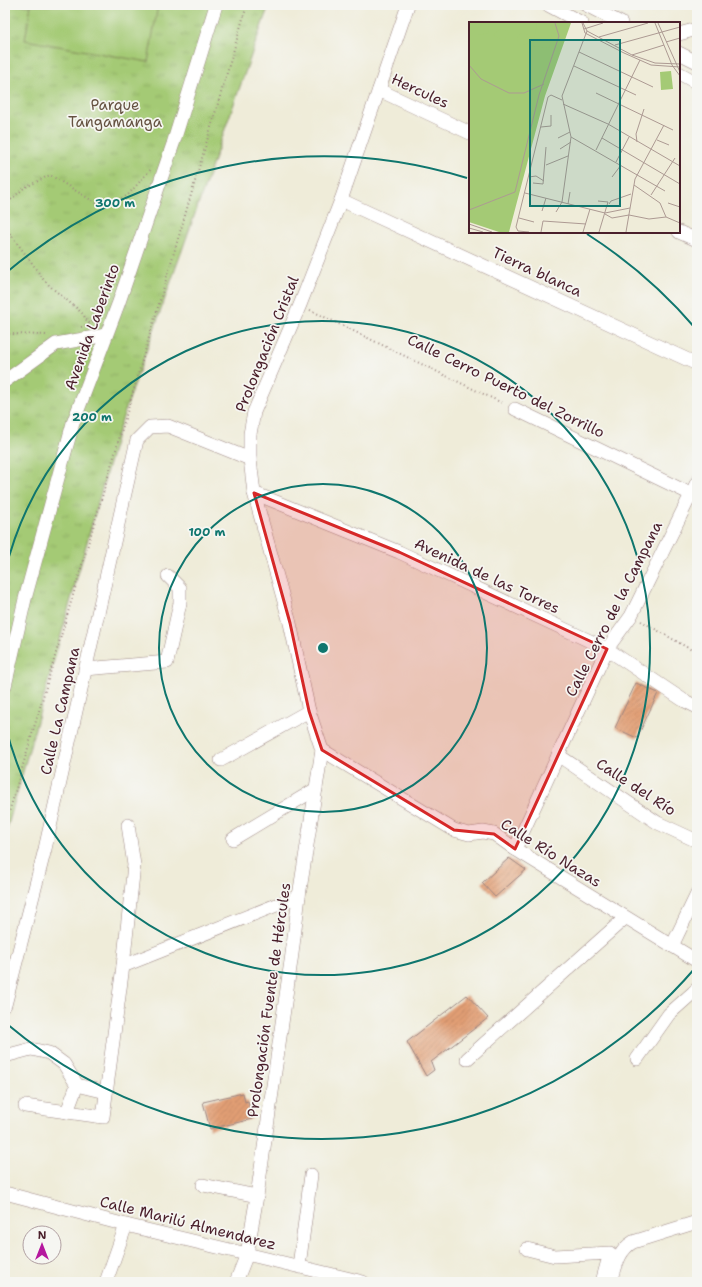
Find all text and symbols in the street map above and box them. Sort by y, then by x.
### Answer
inset map [469,22,680,233]
street label: Hercules [388,69,452,113]
park label: Parque Tangamanga [68,95,163,132]
text: 300 m [95,195,135,211]
street label: Tierra blanca [489,243,586,302]
street label: Avenida Laberinto [60,261,124,393]
street label: Prolongación Cristal [230,272,304,415]
street label: Calle Cerro Puerto del Zorrillo [404,329,608,443]
text: 200 m [72,409,112,425]
street label: Calle Cerro de la Campana [561,517,667,700]
text: 100 m [189,524,226,540]
street label: Avenida de las Torres [411,534,563,618]
centre of rings [316,641,330,655]
street label: Calle La Campana [36,644,85,777]
street label: Calle del Río [592,754,680,820]
street label: Calle Río Nazas [497,814,605,892]
street label: Prolongación Fuente de Hércules [243,881,295,1119]
street label: Calle Marilú Almendarez [98,1191,278,1255]
north arrow [22,1225,62,1265]
text: N [38,1228,47,1243]

